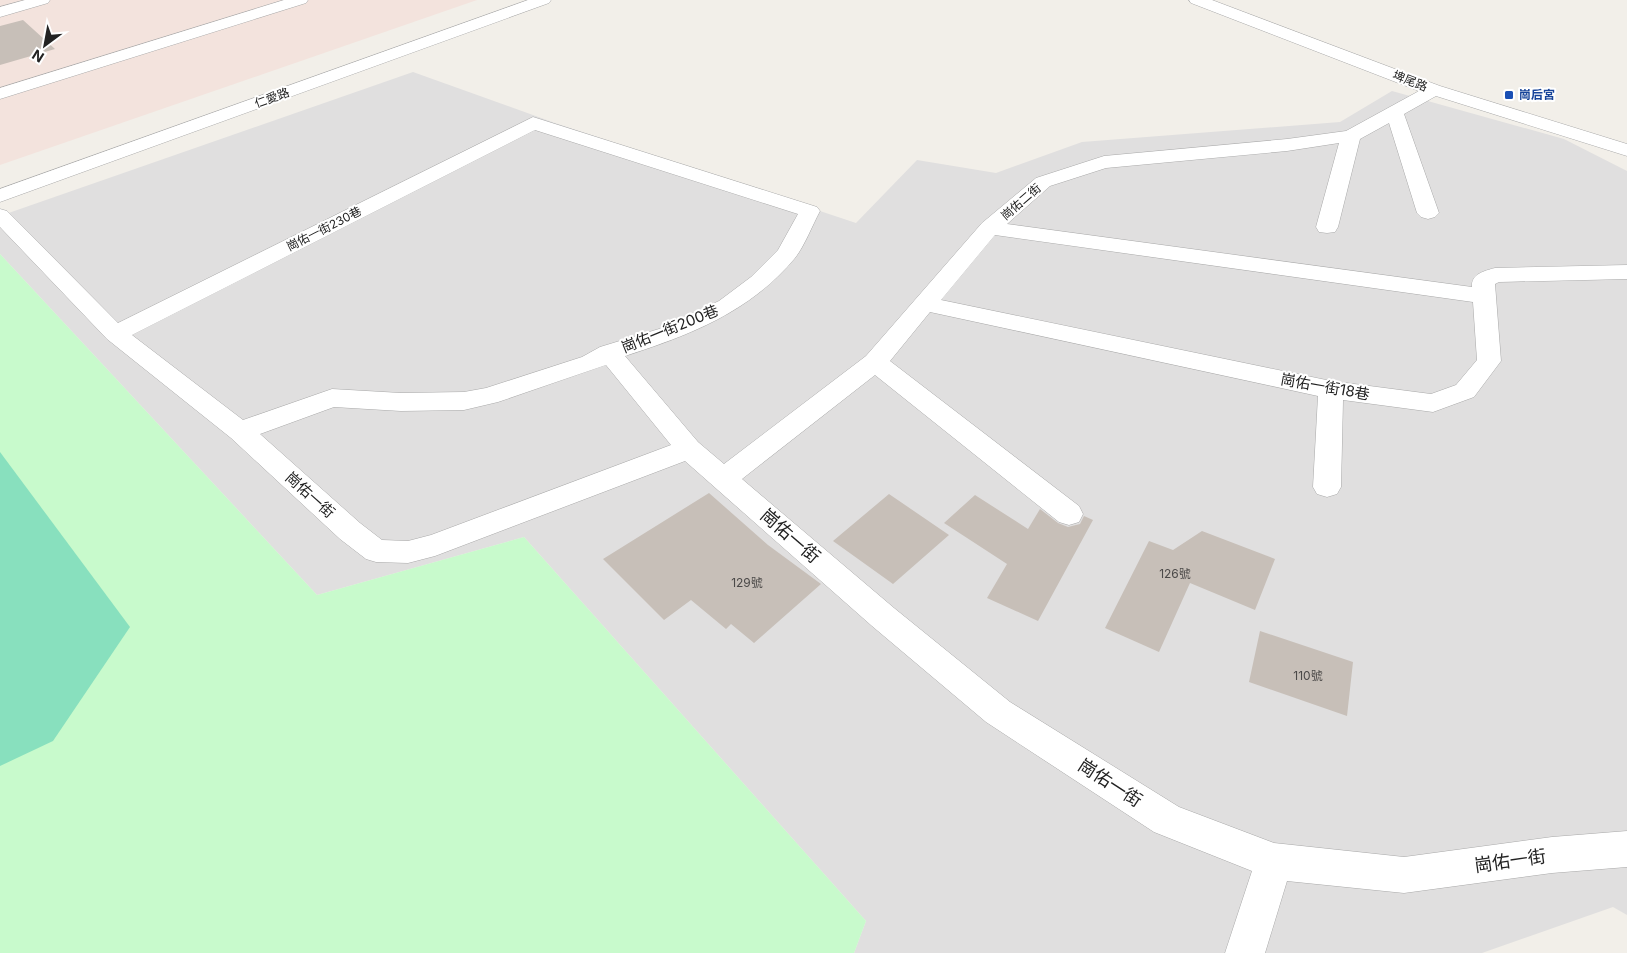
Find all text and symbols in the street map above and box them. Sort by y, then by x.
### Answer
north arrow [20,20,70,70]
text: N [29,46,47,66]
street label: 埤尾路 [1391,67,1430,94]
street label: 仁愛路 [252,84,291,111]
place label: 崗后宮 [1519,87,1555,102]
marker: 崗后宮 [1503,89,1515,101]
street label: 崗佑二街 [998,180,1044,223]
street label: 崗佑一街230巷 [284,203,364,254]
street label: 崗佑一街200巷 [618,300,721,357]
street label: 崗佑一街18巷 [1279,369,1371,404]
street label: 崗佑一街 [282,467,339,522]
street label: 崗佑一街 [756,504,824,567]
house number: 126號 [1159,566,1191,581]
house number: 129號 [731,575,763,590]
house number: 110號 [1293,668,1323,683]
street label: 崗佑一街 [1074,754,1146,811]
street label: 崗佑一街 [1473,845,1547,876]

